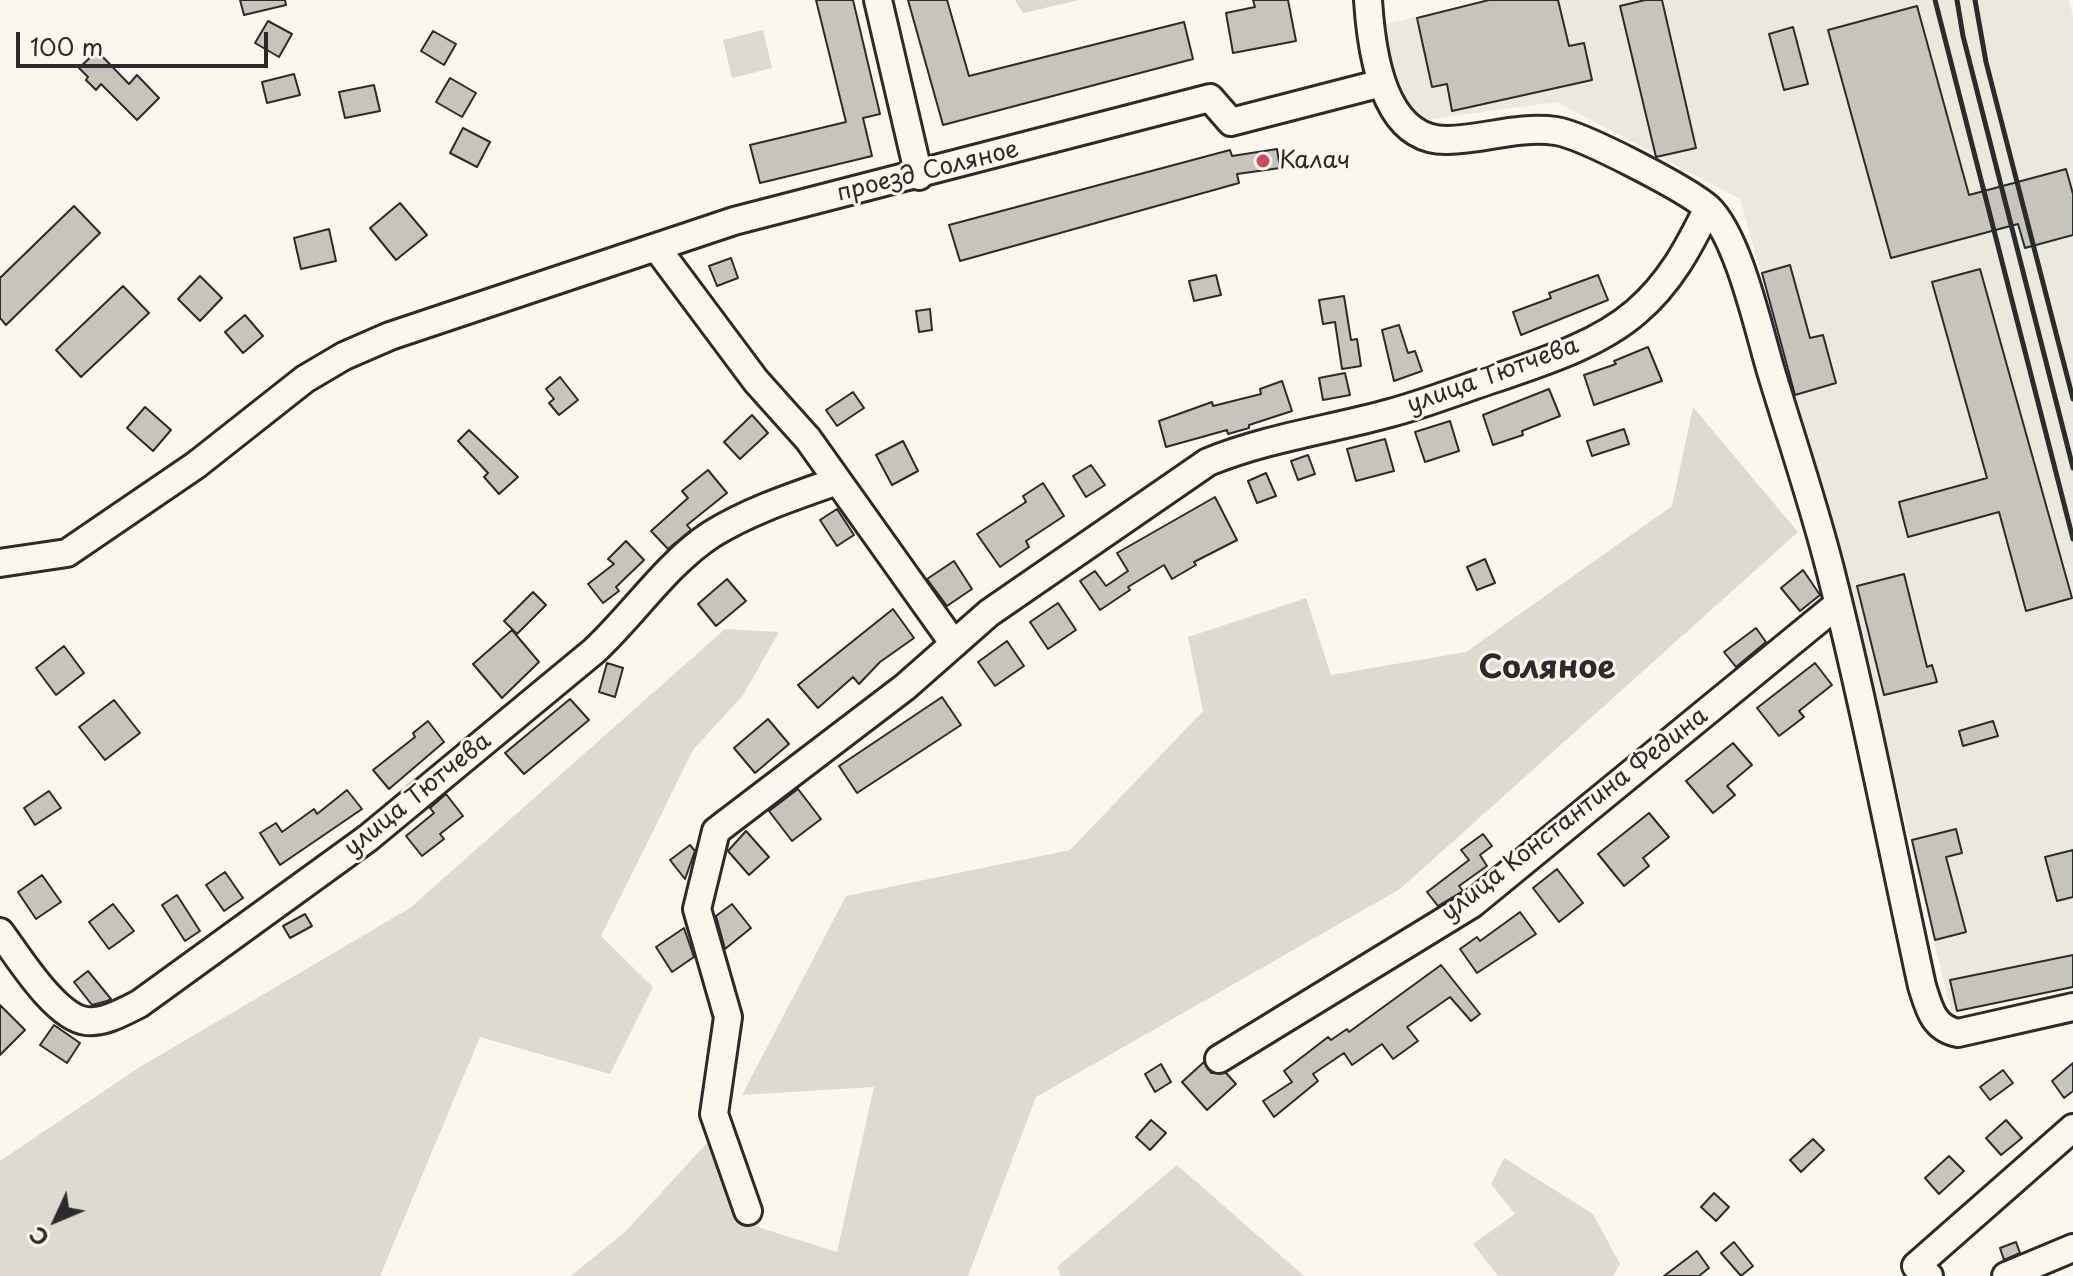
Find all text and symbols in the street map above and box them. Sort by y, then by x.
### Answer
scale bar [20,16,272,66]
text: 100 m [30,28,103,64]
street label: проезд Соляное [834,135,1022,209]
place label: Калач [1279,147,1350,175]
marker: Калач [1254,152,1272,170]
street label: улица Тютчева [1403,332,1583,420]
district label: Соляное [1478,650,1616,688]
street label: улица Константина Федина [1436,702,1714,928]
street label: улица Тютчева [339,727,497,863]
north arrow [16,1180,96,1260]
text: С [21,1220,56,1254]

